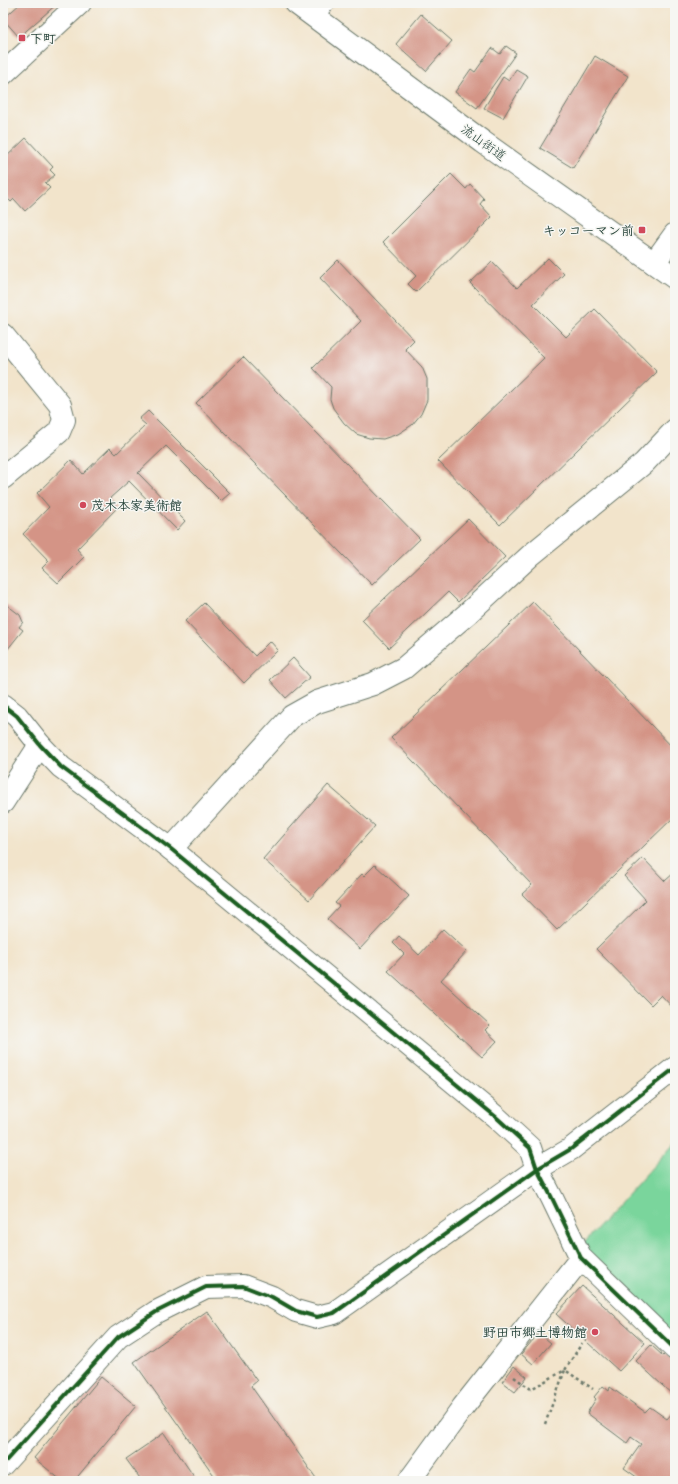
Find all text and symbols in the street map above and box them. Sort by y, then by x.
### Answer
place label: 下町 [30,31,56,46]
marker: 下町 [17,33,27,43]
street label: 流山街道 [458,121,509,164]
place label: キッコーマン前 [542,223,634,238]
marker: キッコーマン前 [637,225,647,235]
place label: 茂木本家美術館 [91,498,182,513]
marker: 茂木本家美術館 [78,500,88,510]
place label: 野田市郷土博物館 [483,1325,587,1340]
marker: 野田市郷土博物館 [590,1327,600,1337]

